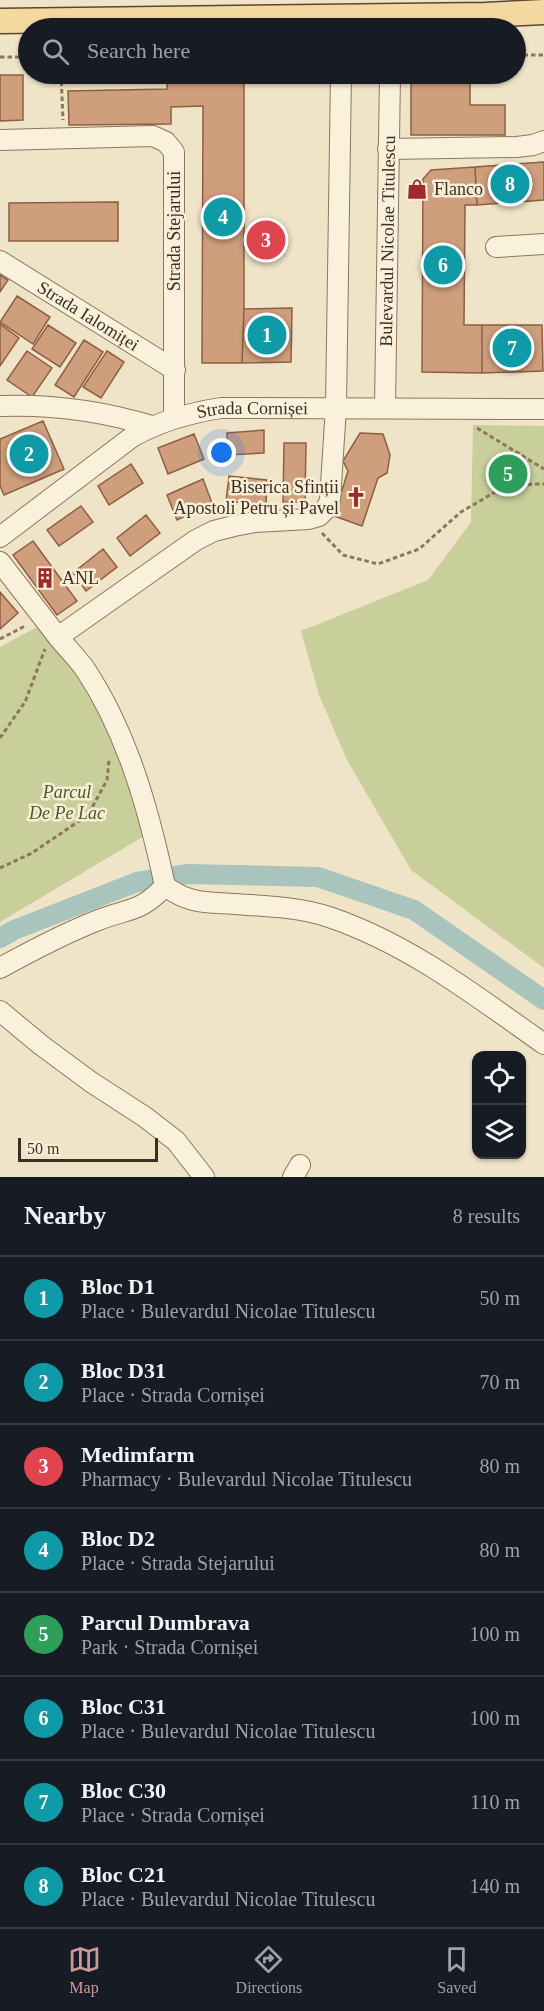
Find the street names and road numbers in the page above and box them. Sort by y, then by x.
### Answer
street label: Bulevardul Nicolae Titulescu [376,135,399,347]
street label: Strada Stejarului [164,171,184,291]
street label: Strada Ialomiței [34,277,143,355]
street label: Strada Cornișei [195,398,308,422]

